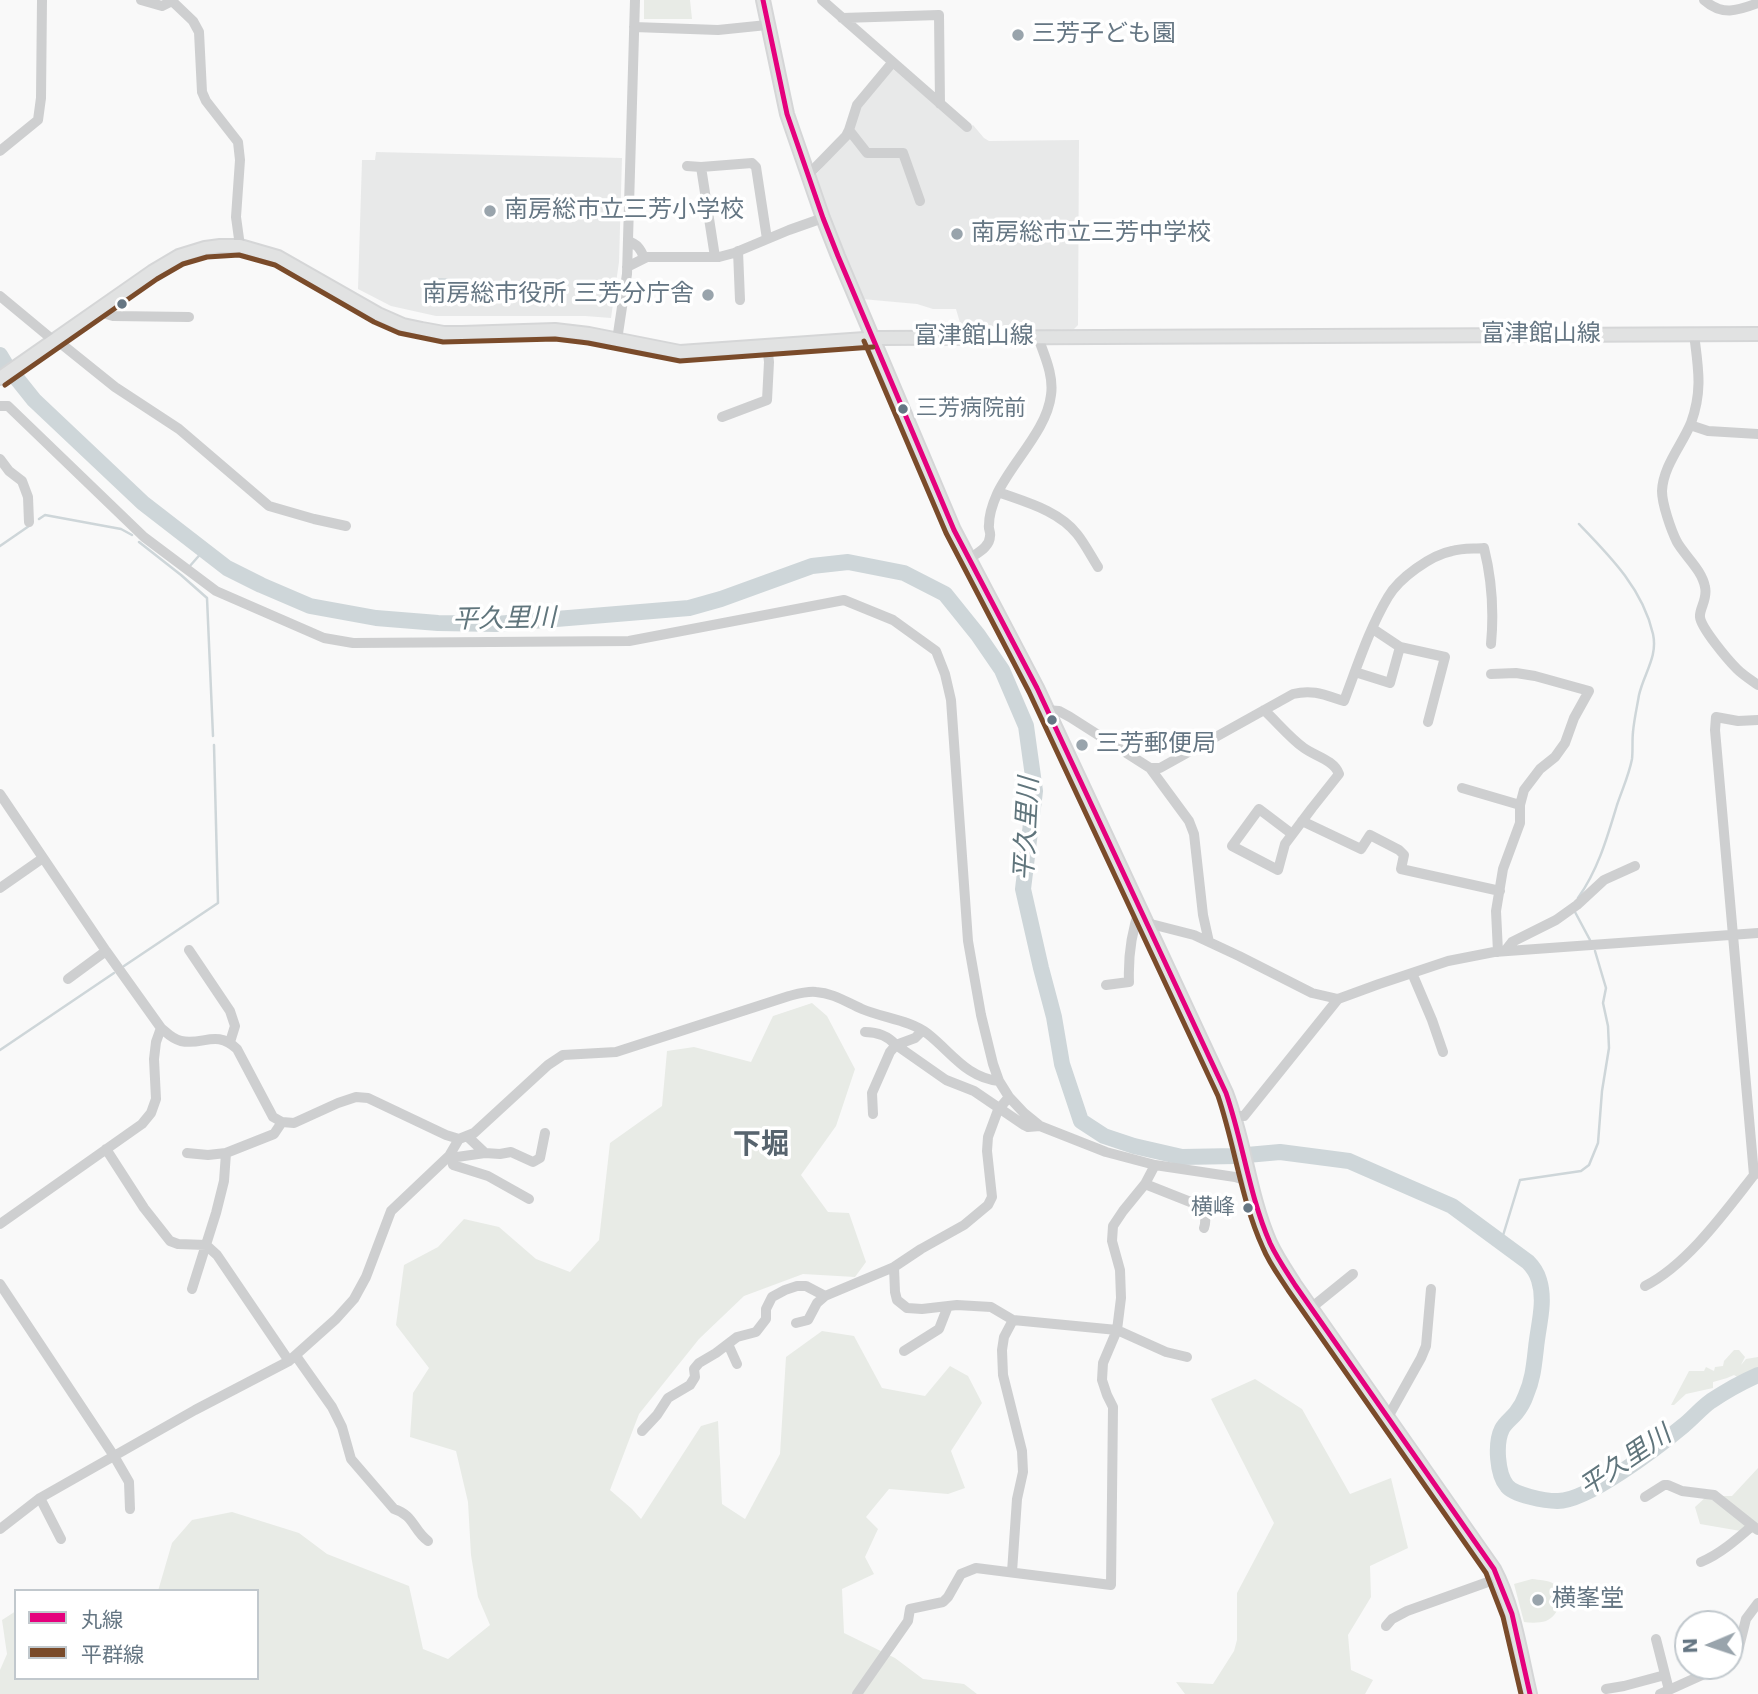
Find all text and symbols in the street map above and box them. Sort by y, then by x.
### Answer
place label: 三芳子ども園 [1032,21,1176,49]
marker: 三芳子ども園 [1010,27,1026,43]
place label: 南房総市立三芳小学校 [504,197,744,225]
marker: 南房総市立三芳小学校 [482,203,498,219]
place label: 南房総市立三芳中学校 [971,220,1211,248]
marker: 南房総市立三芳中学校 [949,226,965,242]
place label: 南房総市役所 三芳分庁舎 [422,281,694,309]
marker: 南房総市役所 三芳分庁舎 [700,287,716,303]
unlabelled marker [115,297,129,311]
street label: 富津館山線 [1481,321,1601,349]
street label: 富津館山線 [914,323,1034,351]
place label: 三芳病院前 [916,396,1026,422]
marker: 三芳病院前 [896,402,910,416]
water label: 平久里川 [452,603,556,637]
unlabelled marker [1045,713,1059,727]
place label: 三芳郵便局 [1096,731,1216,759]
marker: 三芳郵便局 [1074,737,1090,753]
water label: 平久里川 [1010,776,1046,882]
district label: 下堀 [733,1129,789,1163]
place label: 横峰 [1191,1195,1235,1221]
marker: 横峰 [1241,1201,1255,1215]
water label: 平久里川 [1574,1420,1678,1504]
place label: 横峯堂 [1552,1586,1624,1614]
legend [14,1589,259,1680]
marker: 横峯堂 [1530,1592,1546,1608]
text: 丸線 [81,1608,123,1632]
north arrow [1674,1610,1744,1680]
text: N [1679,1637,1701,1654]
text: 平群線 [81,1643,144,1667]

